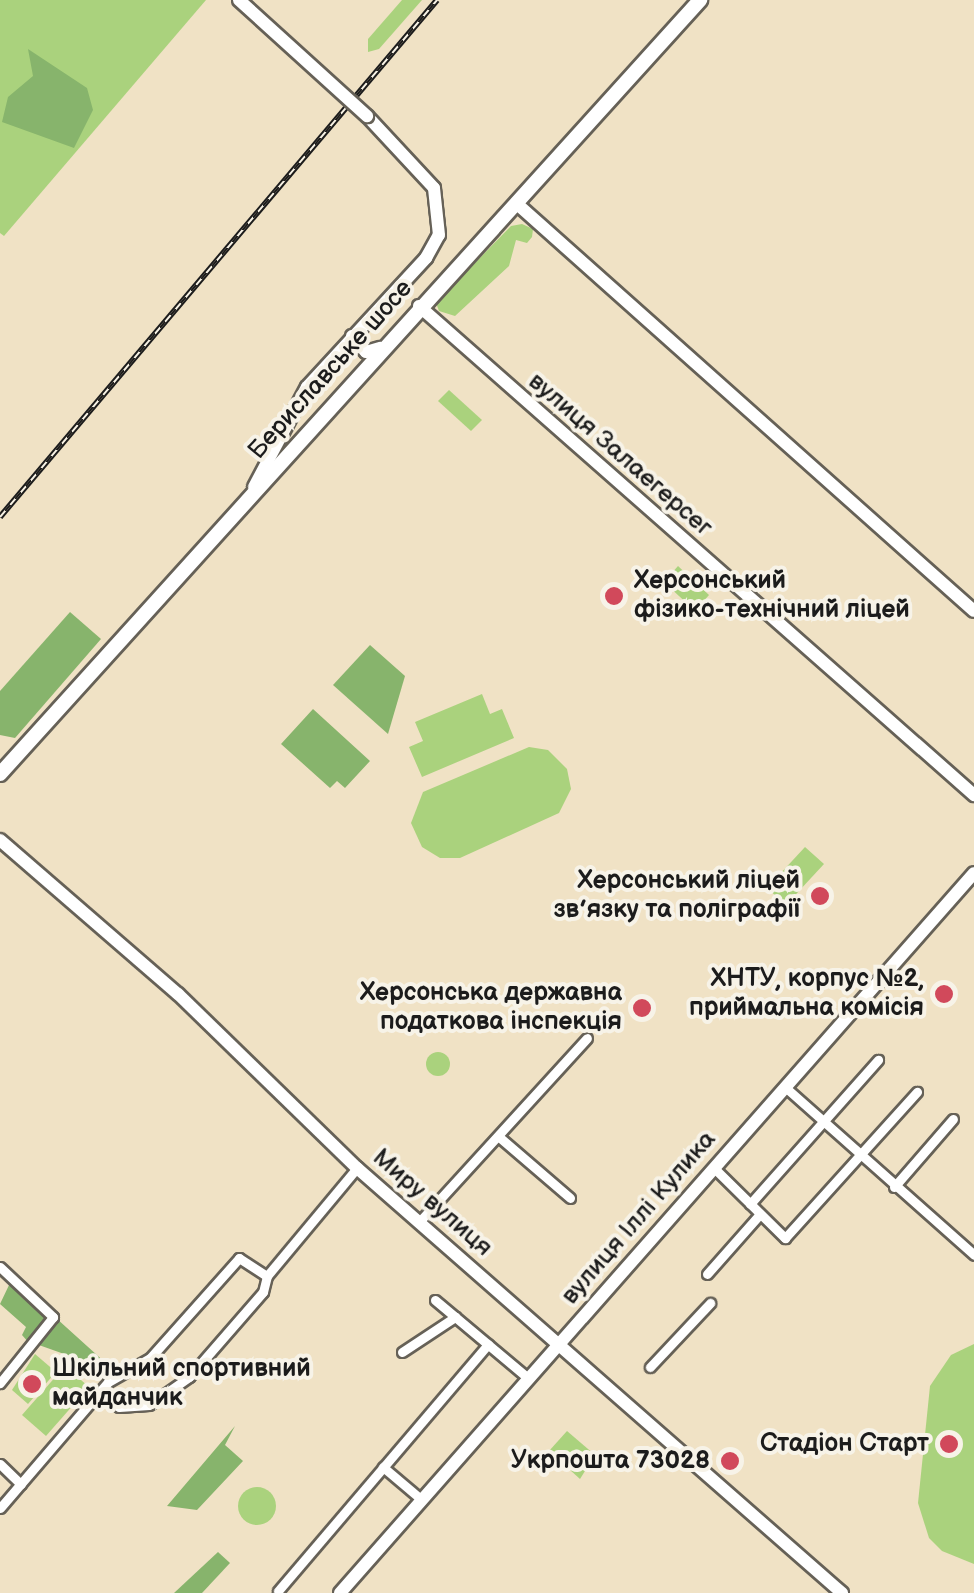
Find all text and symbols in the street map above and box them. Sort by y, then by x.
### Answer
street label: Бериславське шосе [243,274,419,466]
street label: вулиця Залаегерсег [522,367,718,543]
place label: Херсонський фізико-технічний ліцей [634,567,910,626]
marker: Херсонський фізико-технічний ліцей [603,585,625,607]
place label: Херсонський ліцей зв’язку та поліграфії [554,867,800,926]
marker: Херсонський ліцей зв’язку та поліграфії [809,885,831,907]
place label: ХНТУ, корпус №2, приймальна комісія [689,965,924,1024]
place label: Херсонська державна податкова інспекція [360,979,622,1038]
marker: ХНТУ, корпус №2, приймальна комісія [933,983,955,1005]
marker: Херсонська державна податкова інспекція [631,997,653,1019]
street label: вулиця Іллі Кулика [556,1125,722,1311]
street label: Миру вулиця [366,1143,498,1263]
place label: Шкільний спортивний майданчик [52,1355,311,1414]
marker: Шкільний спортивний майданчик [21,1373,43,1395]
place label: Стадіон Старт [760,1429,929,1459]
marker: Стадіон Старт [938,1433,960,1455]
place label: Укрпошта 73028 [511,1446,710,1476]
marker: Укрпошта 73028 [719,1450,741,1472]

